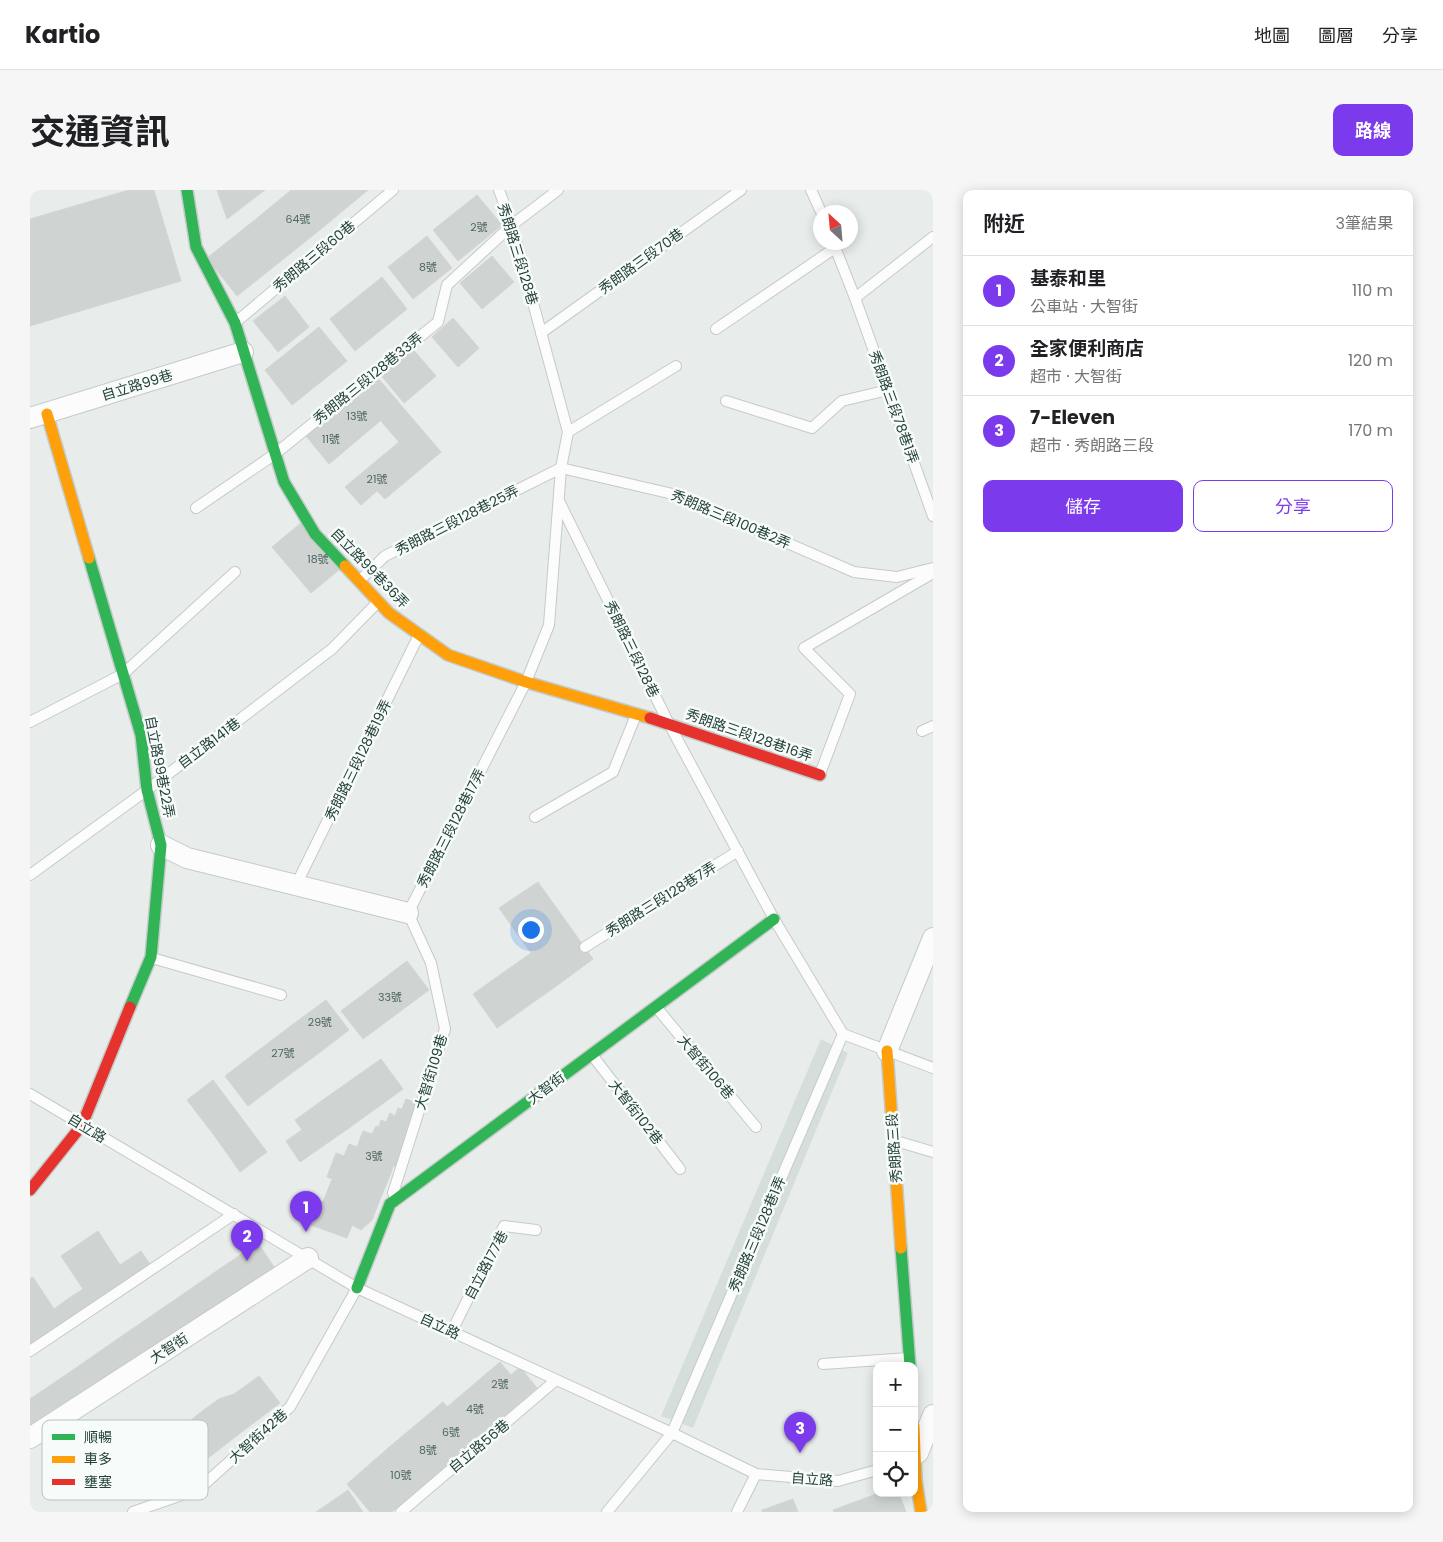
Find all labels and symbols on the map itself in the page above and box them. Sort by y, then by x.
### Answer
street label: 秀朗路三段128巷 [493,201,543,307]
north arrow [813,205,858,250]
house number: 64號 [286,211,310,227]
street label: 秀朗路三段60巷 [269,216,359,296]
house number: 2號 [470,219,488,235]
street label: 秀朗路三段70巷 [594,223,688,299]
house number: 8號 [419,259,437,275]
street label: 秀朗路三段128巷33弄 [309,327,427,429]
street label: 秀朗路三段78巷1弄 [864,348,924,466]
street label: 自立路99巷 [99,365,175,405]
house number: 13號 [347,408,368,424]
house number: 11號 [322,431,340,447]
house number: 21號 [367,471,387,487]
street label: 秀朗路三段128巷25弄 [392,480,522,560]
street label: 秀朗路三段100巷2弄 [668,485,794,553]
street label: 自立路99巷36弄 [326,523,414,613]
house number: 18號 [307,551,329,567]
street label: 秀朗路三段128巷 [600,597,664,701]
street label: 秀朗路三段128巷19弄 [320,696,396,824]
street label: 秀朗路三段128巷16弄 [683,704,815,766]
street label: 自立路141巷 [174,713,244,773]
street label: 自立路99巷22弄 [140,714,180,820]
street label: 秀朗路三段128巷17弄 [412,765,490,891]
street label: 秀朗路三段128巷7弄 [602,857,720,941]
your location [518,917,544,943]
house number: 33號 [378,989,402,1005]
house number: 29號 [308,1014,332,1030]
street label: 大智街106巷 [673,1031,739,1103]
street label: 大智街109巷 [410,1032,452,1112]
house number: 27號 [271,1045,295,1061]
street label: 大智街 [523,1067,569,1109]
street label: 大智街102巷 [604,1075,668,1149]
street label: 自立路 [64,1109,110,1147]
street label: 秀朗路三段 [882,1112,906,1184]
house number: 3號 [365,1148,383,1164]
street label: 秀朗路三段128巷1弄 [724,1173,790,1295]
pin: 1 [290,1191,322,1232]
pin: 2 [231,1220,263,1261]
street label: 自立路177巷 [459,1227,513,1303]
street label: 自立路 [417,1308,463,1344]
street label: 大智街 [146,1328,192,1368]
house number: 2號 [491,1376,509,1392]
house number: 4號 [466,1401,484,1417]
street label: 大智街42巷 [224,1404,292,1468]
pin: 3 [784,1412,816,1453]
street label: 自立路56巷 [444,1415,514,1477]
legend [42,1420,208,1500]
house number: 6號 [442,1424,460,1440]
text: 順暢 [84,1427,112,1447]
house number: 8號 [419,1442,437,1458]
text: 車多 [84,1449,112,1469]
house number: 10號 [390,1467,412,1483]
street label: 自立路 [790,1468,834,1490]
text: 壅塞 [84,1472,112,1492]

